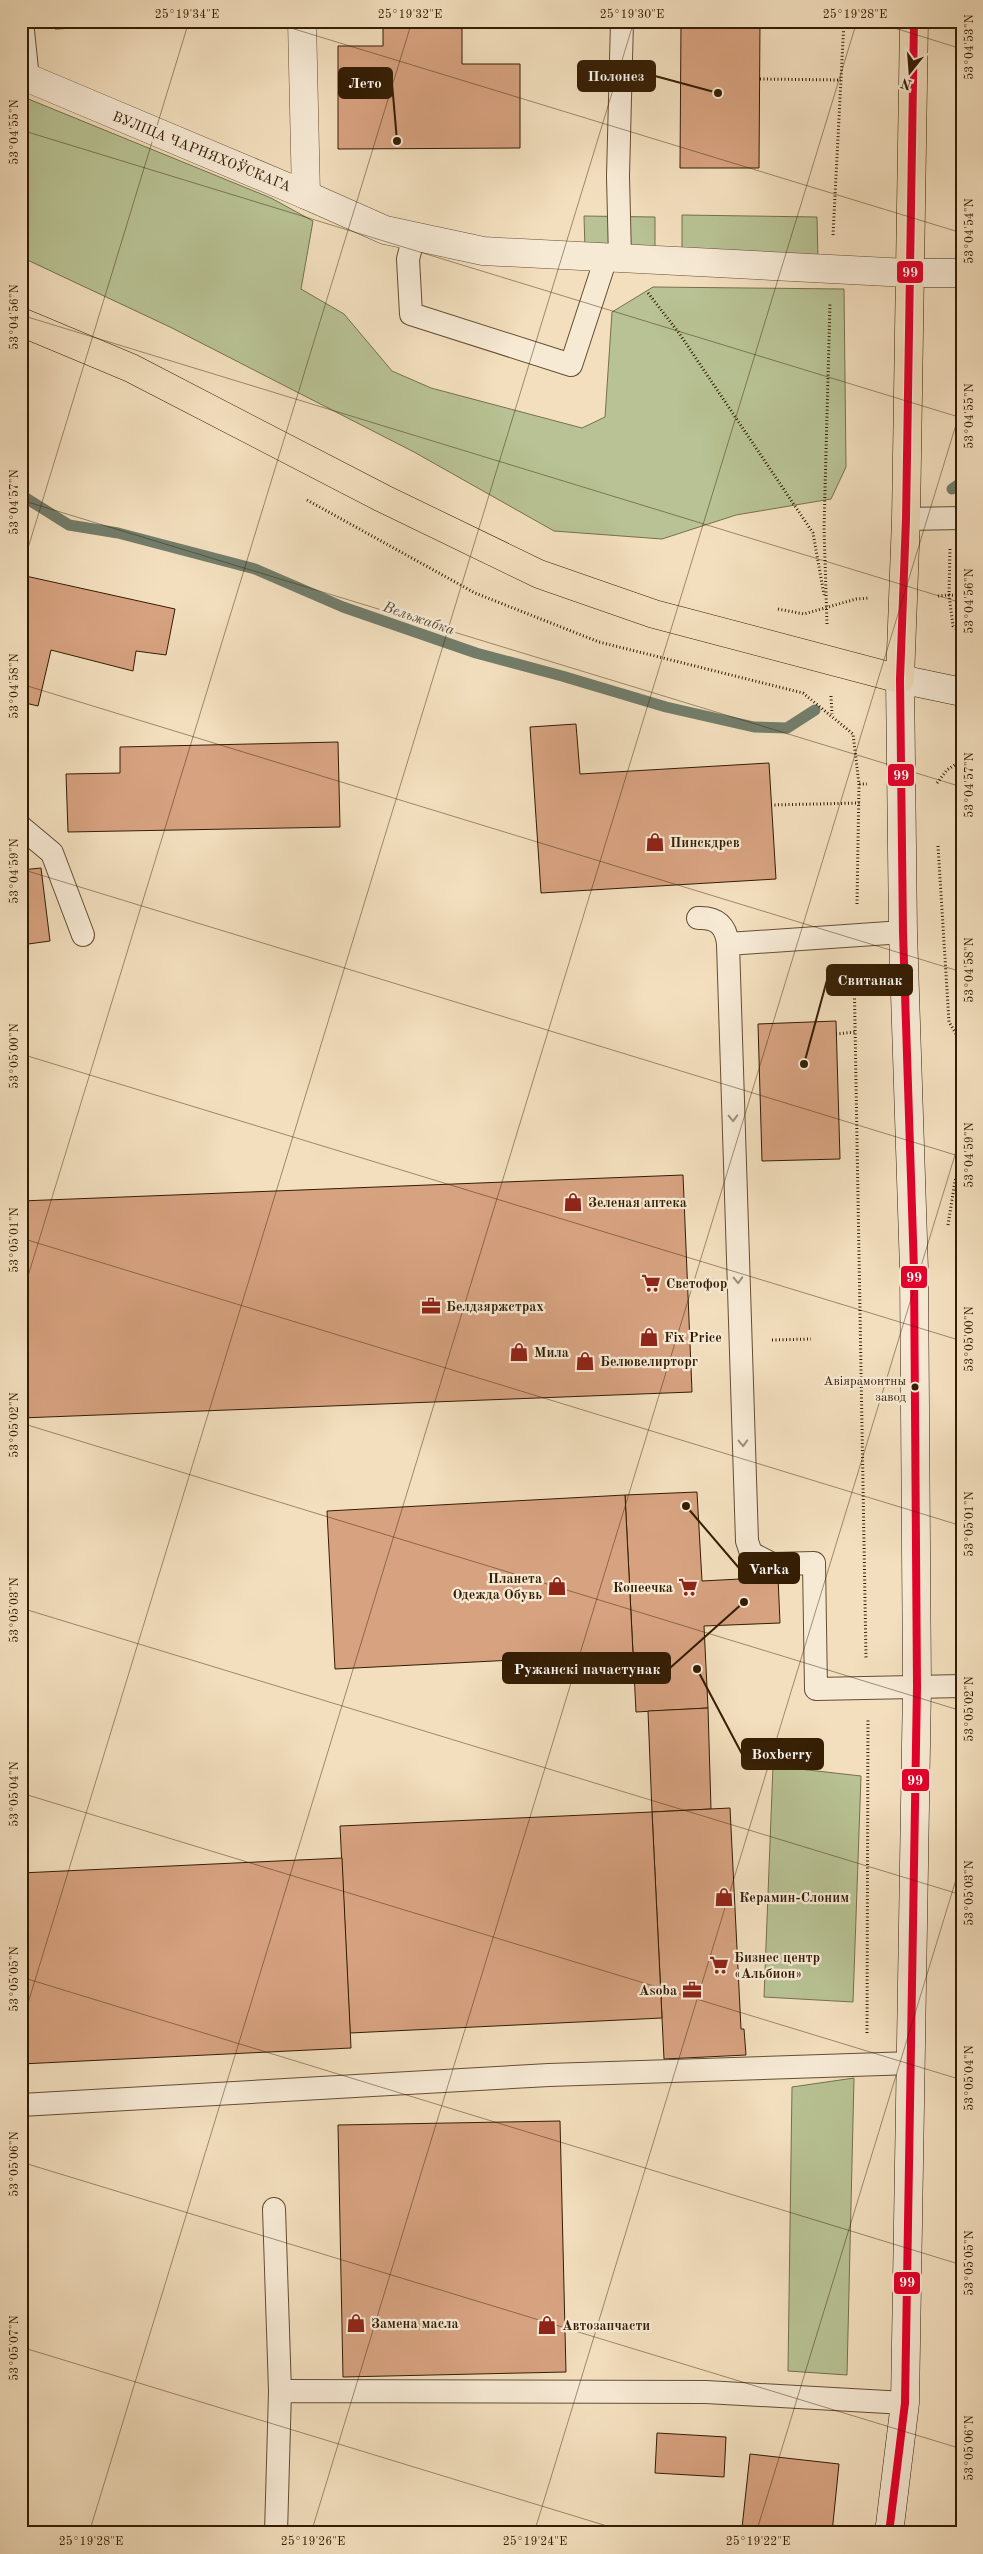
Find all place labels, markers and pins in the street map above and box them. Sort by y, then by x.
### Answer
callout: Полонез [578,61,655,91]
callout: Лето [339,68,392,98]
shop icon: Пинскдрев [644,831,666,853]
place label: Пинскдрев [670,836,740,850]
callout: Свитанак [827,965,912,995]
shop icon: Зеленая аптека [562,1191,584,1213]
place label: Зеленая аптека [588,1196,687,1210]
supermarket icon: Светофор [640,1272,662,1294]
place label: Светофор [666,1277,727,1292]
office icon: Белдзяржстрах [420,1295,442,1317]
place label: Белдзяржстрах [446,1300,544,1314]
shop icon: Fix Price [638,1326,660,1348]
place label: Fix Price [664,1331,722,1345]
shop icon: Мила [508,1341,530,1363]
place label: Мила [534,1346,569,1360]
shop icon: Белювелирторг [574,1350,596,1372]
place label: Белювелирторг [600,1355,698,1369]
place label: Авіярамонтны завод [824,1375,907,1404]
marker: Авіярамонтны завод [910,1382,920,1392]
callout: Varka [739,1553,799,1583]
place label: Планета Одежда Обувь [452,1572,542,1602]
shop icon: Планета Одежда Обувь [546,1575,568,1597]
supermarket icon: Копеечка [677,1576,699,1598]
place label: Копеечка [613,1581,673,1595]
callout: Ружанскі пачастунак [503,1653,670,1683]
callout: Boxberry [742,1739,823,1769]
shop icon: Керамин-Слоним [713,1886,735,1908]
place label: Керамин-Слоним [739,1891,849,1905]
place label: Бизнес центр «Альбион» [734,1951,820,1981]
supermarket icon: Бизнес центр «Альбион» [708,1954,730,1976]
office icon: Asoba [681,1979,703,2001]
place label: Asoba [639,1984,677,1998]
shop icon: Замена масла [345,2312,367,2334]
shop icon: Автозапчасти [536,2314,558,2336]
place label: Замена масла [371,2317,459,2331]
place label: Автозапчасти [562,2319,650,2333]

